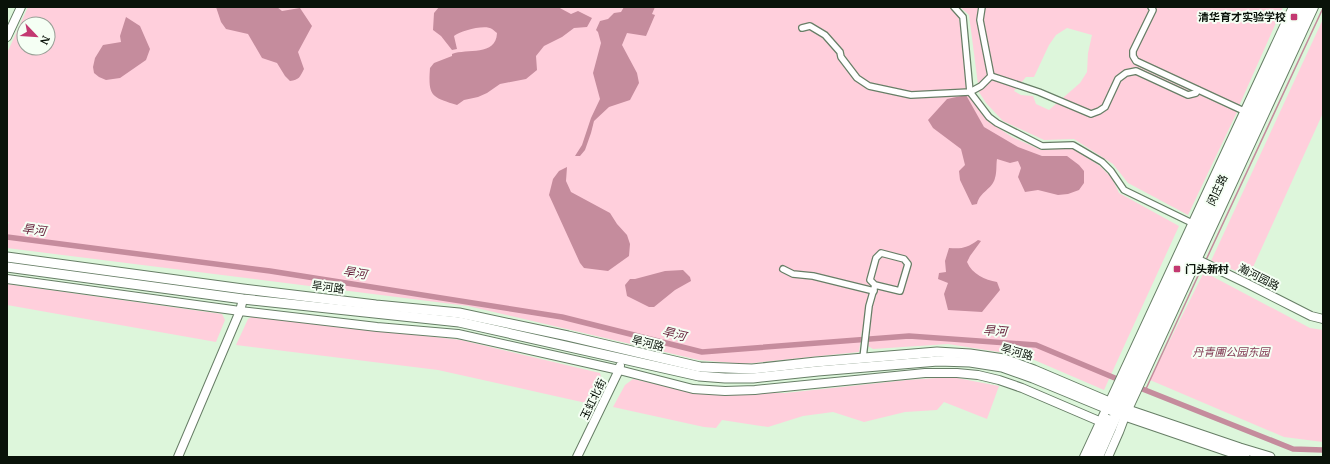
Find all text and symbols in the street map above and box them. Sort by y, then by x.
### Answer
place label: 清华育才实验学校 [1198,10,1286,24]
marker: 清华育才实验学校 [1289,12,1299,22]
north arrow [16,16,56,56]
text: N [37,33,53,48]
street label: 闵庄路 [1204,172,1230,208]
water label: 旱河 [21,221,49,239]
street label: 瀚河园路 [1236,261,1282,293]
place label: 门头新村 [1185,262,1229,276]
water label: 旱河 [342,263,370,282]
marker: 门头新村 [1172,264,1182,274]
street label: 旱河路 [311,278,345,296]
water label: 旱河 [983,322,1010,339]
water label: 旱河 [661,323,690,344]
street label: 旱河路 [630,332,666,354]
street label: 旱河路 [999,341,1035,363]
park label: 丹青圃公园东园 [1193,345,1271,359]
street label: 玉虹北街 [577,376,609,422]

